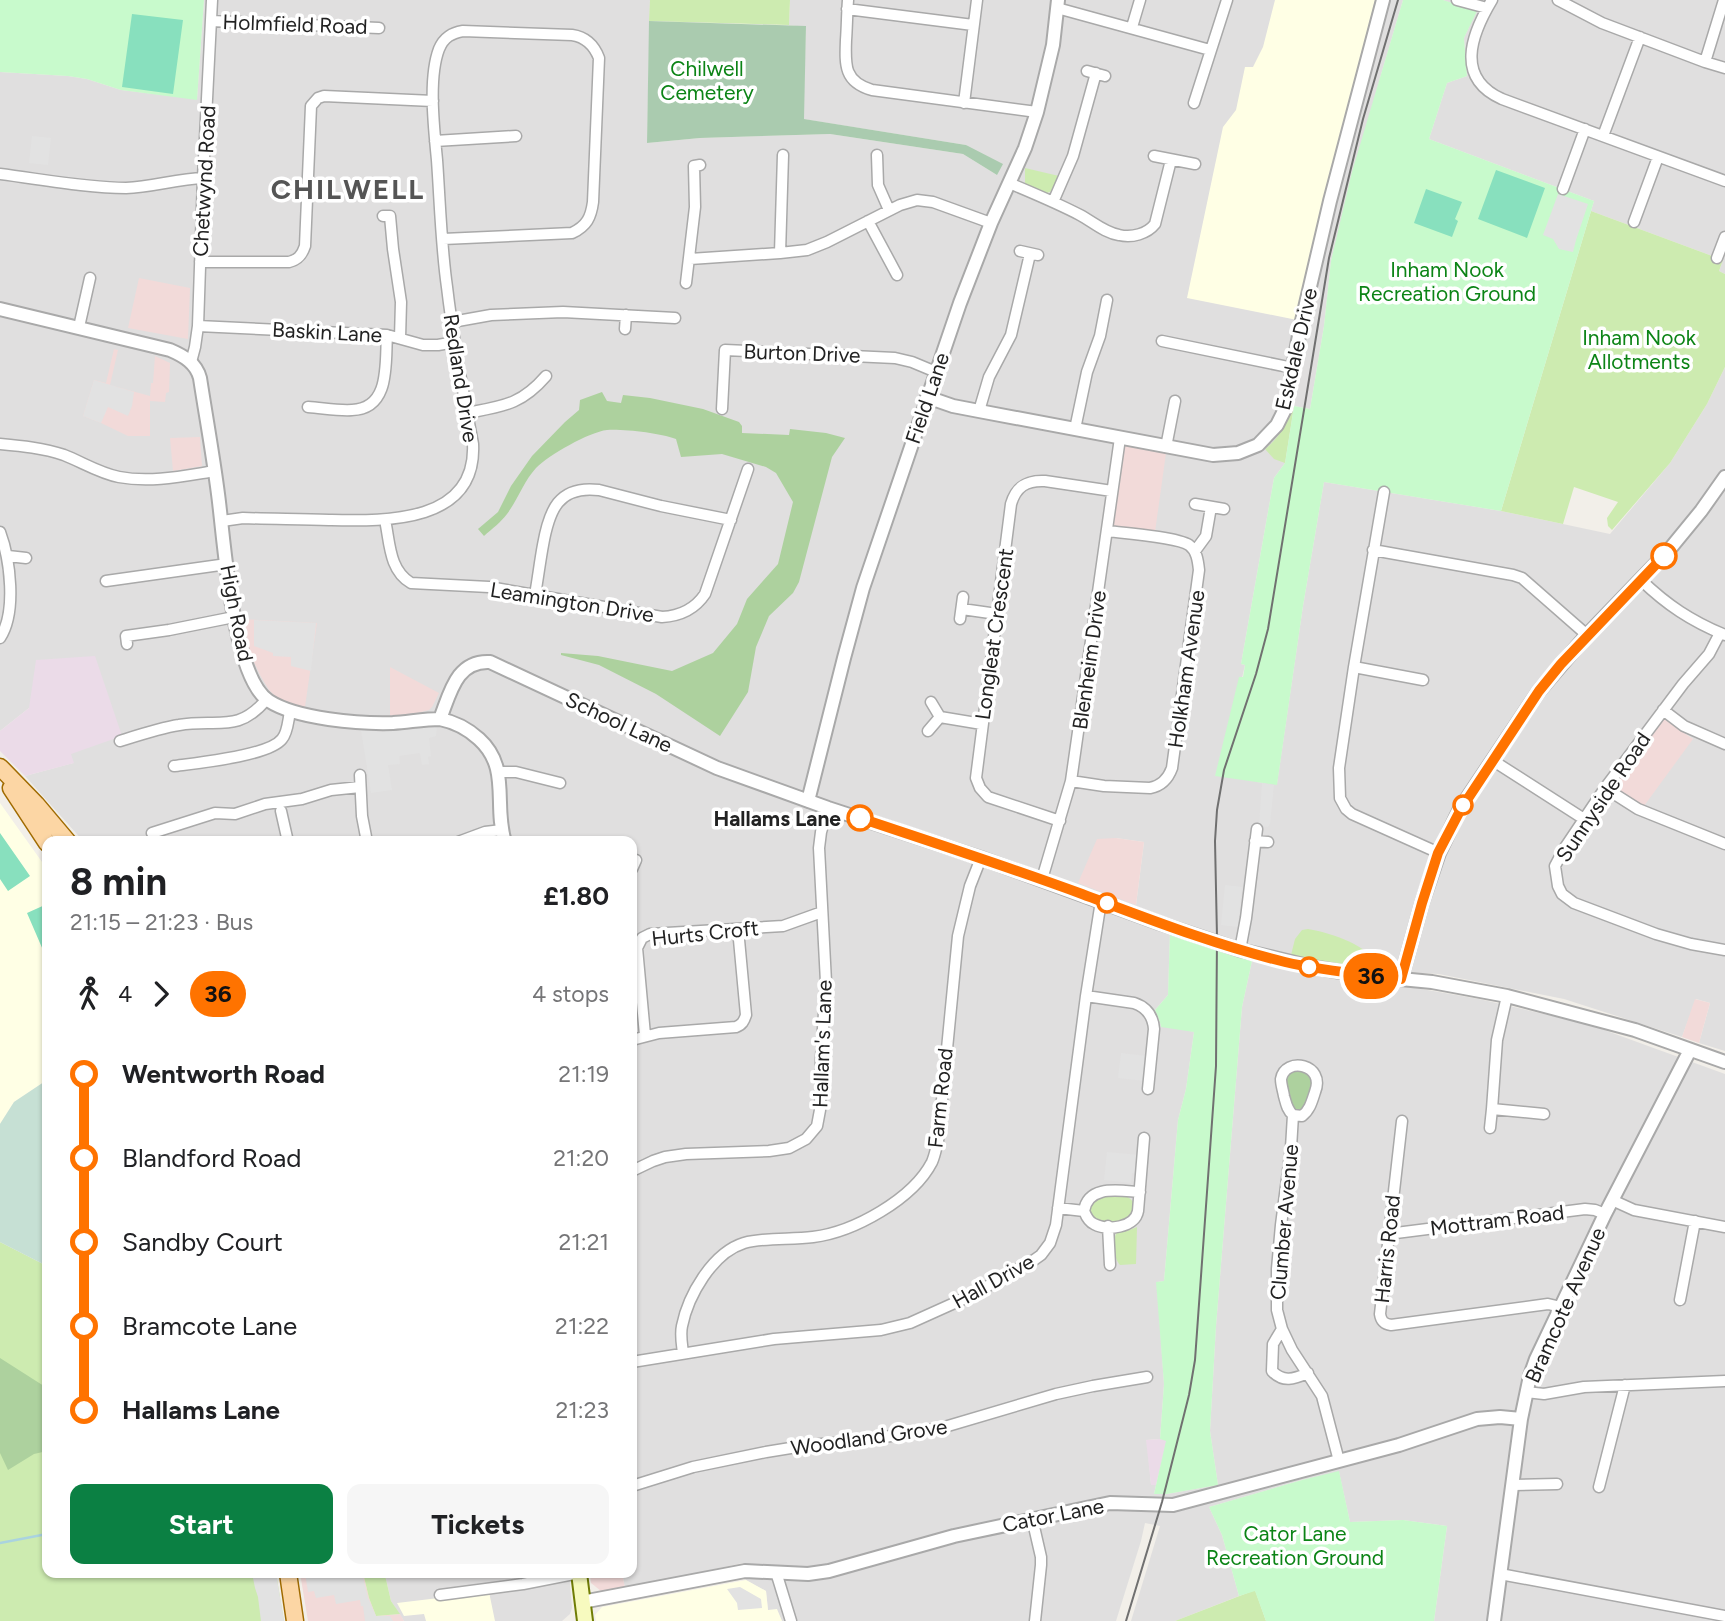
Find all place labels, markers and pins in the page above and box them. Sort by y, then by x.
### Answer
unlabelled marker [1651,543,1677,569]
unlabelled marker [1453,795,1473,815]
marker: Hallams Lane [847,805,873,831]
place label: Hallams Lane [713,806,841,831]
unlabelled marker [1097,893,1117,913]
unlabelled marker [1299,957,1319,977]

